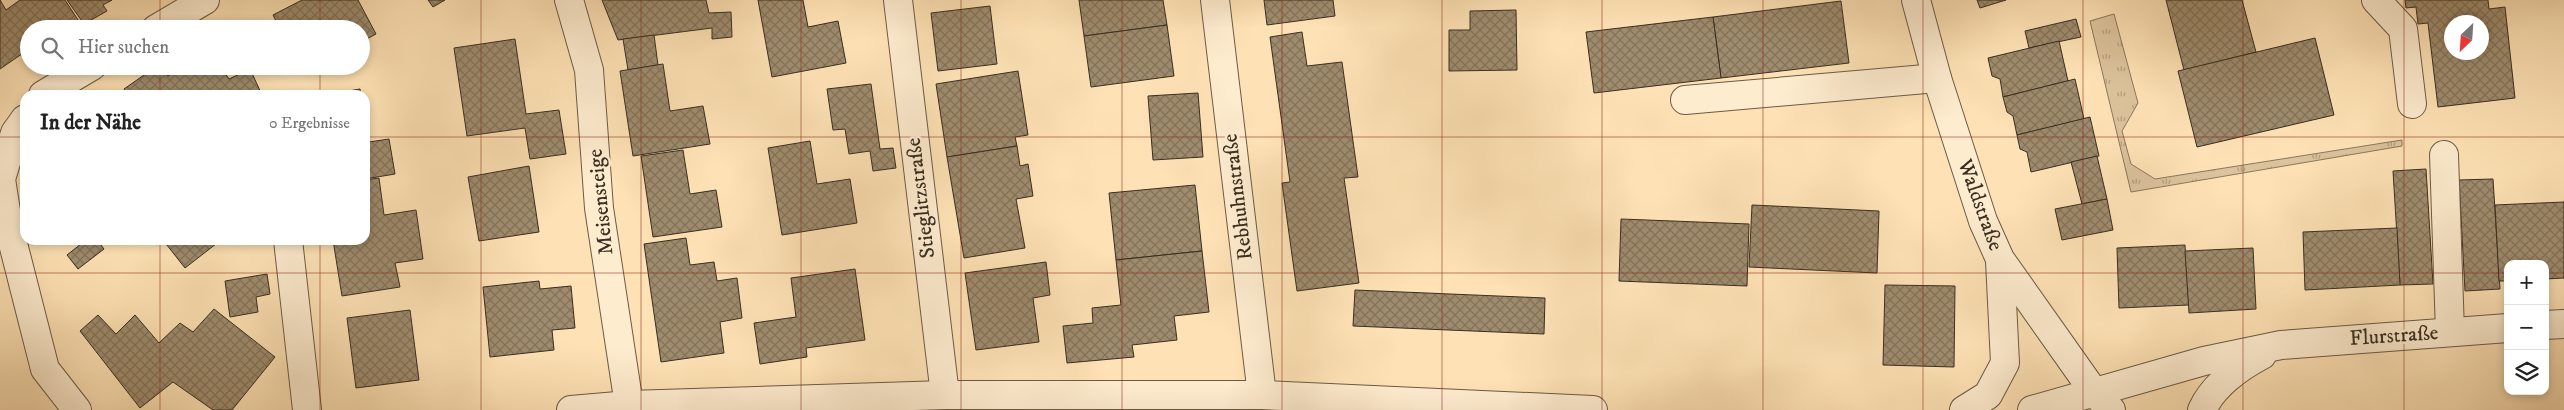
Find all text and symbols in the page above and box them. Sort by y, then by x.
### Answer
north arrow [2444,15,2489,60]
search box [20,20,370,75]
icon: search [38,34,66,62]
text: Hier suchen [78,36,169,59]
text: In der Nähe [40,110,141,136]
text: 0 Ergebnisse [269,113,350,133]
street label: Rebhuhnstraße [1217,132,1259,262]
street label: Stieglitzstraße [901,136,941,260]
street label: Meisensteige [582,147,619,256]
street label: Waldstraße [1951,155,2009,255]
map controls [2504,260,2549,395]
button: + [2504,260,2549,305]
button: − [2504,305,2549,350]
street label: Flurstraße [2349,320,2440,352]
button: layers [2504,350,2549,395]

